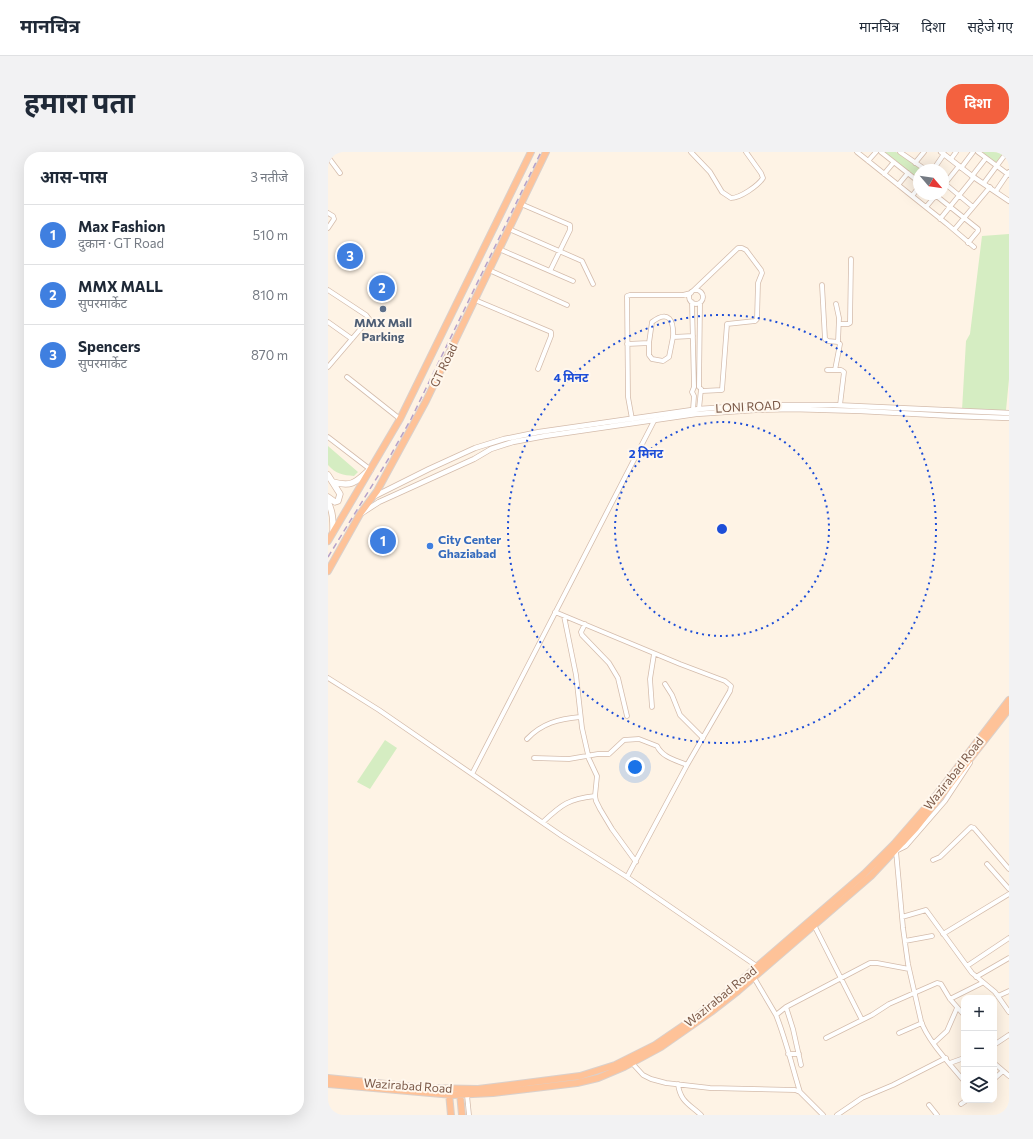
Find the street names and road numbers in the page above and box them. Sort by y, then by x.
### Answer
street label: GT Road [426,341,460,389]
street label: LONI ROAD [715,397,781,415]
street label: Wazirabad Road [920,734,986,812]
street label: Wazirabad Road [681,963,759,1029]
street label: Wazirabad Road [363,1075,453,1095]

